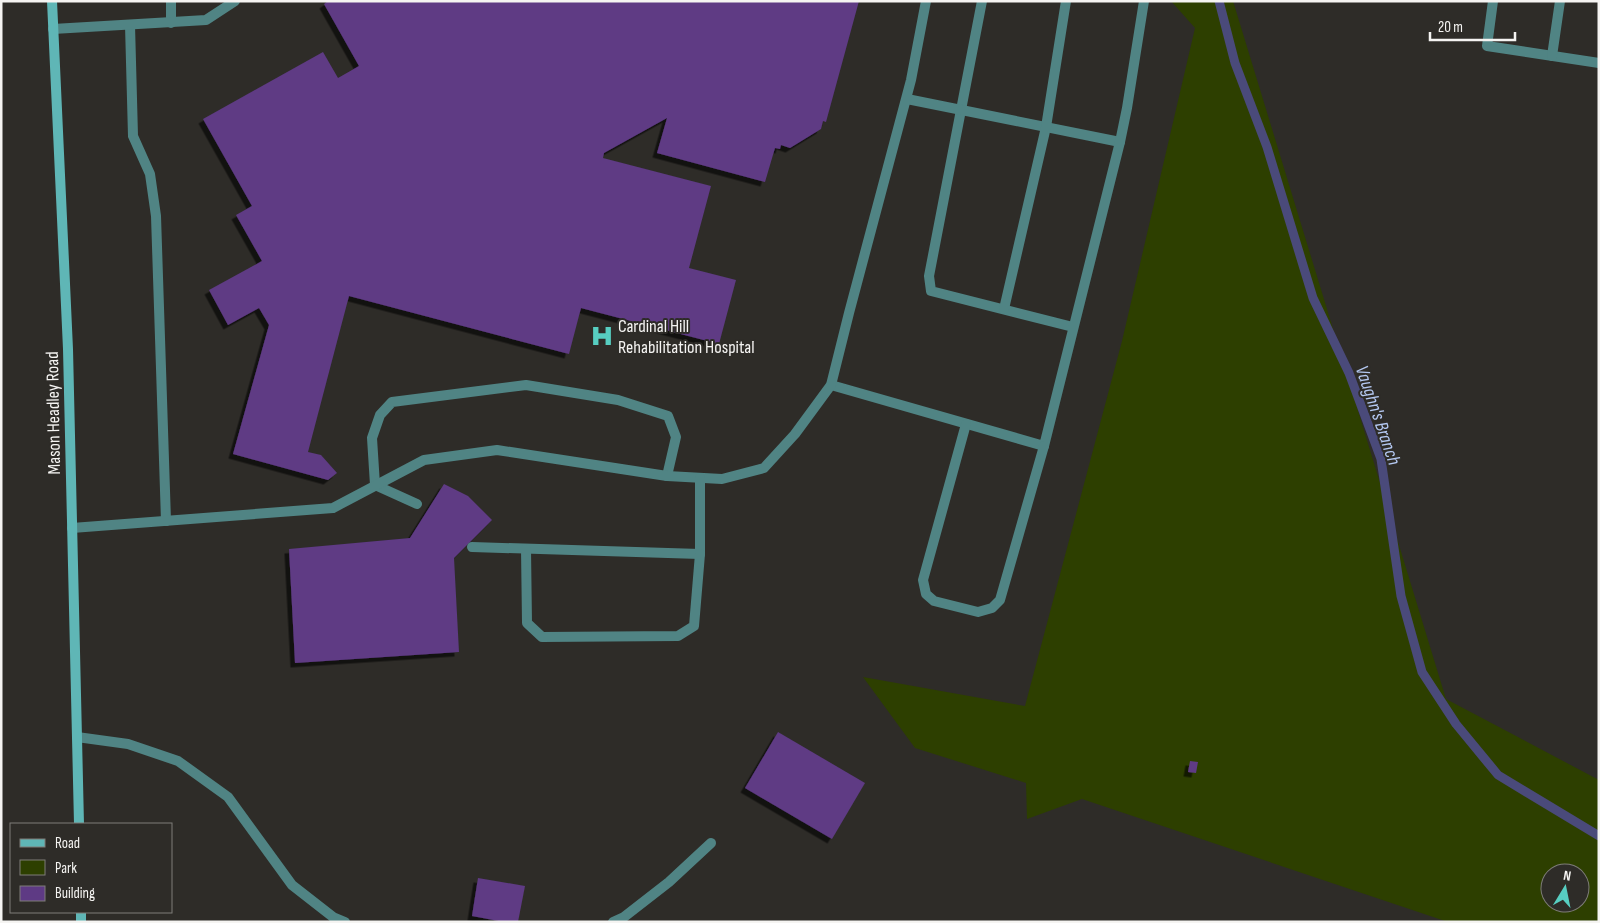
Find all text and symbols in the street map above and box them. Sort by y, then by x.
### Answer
scale bar [1430,10,1515,42]
text: 20 m [1438,18,1463,37]
place label: Cardinal Hill Rehabilitation Hospital [618,316,755,358]
hospital icon: Cardinal Hill Rehabilitation Hospital [589,323,615,349]
street label: Mason Headley Road [42,351,65,475]
water label: Vaughn's Branch [1350,363,1405,468]
legend [10,823,172,913]
text: Road [55,834,80,853]
text: Park [55,859,77,878]
north arrow [1540,863,1590,913]
text: N [1562,867,1572,885]
text: Building [55,884,95,903]

